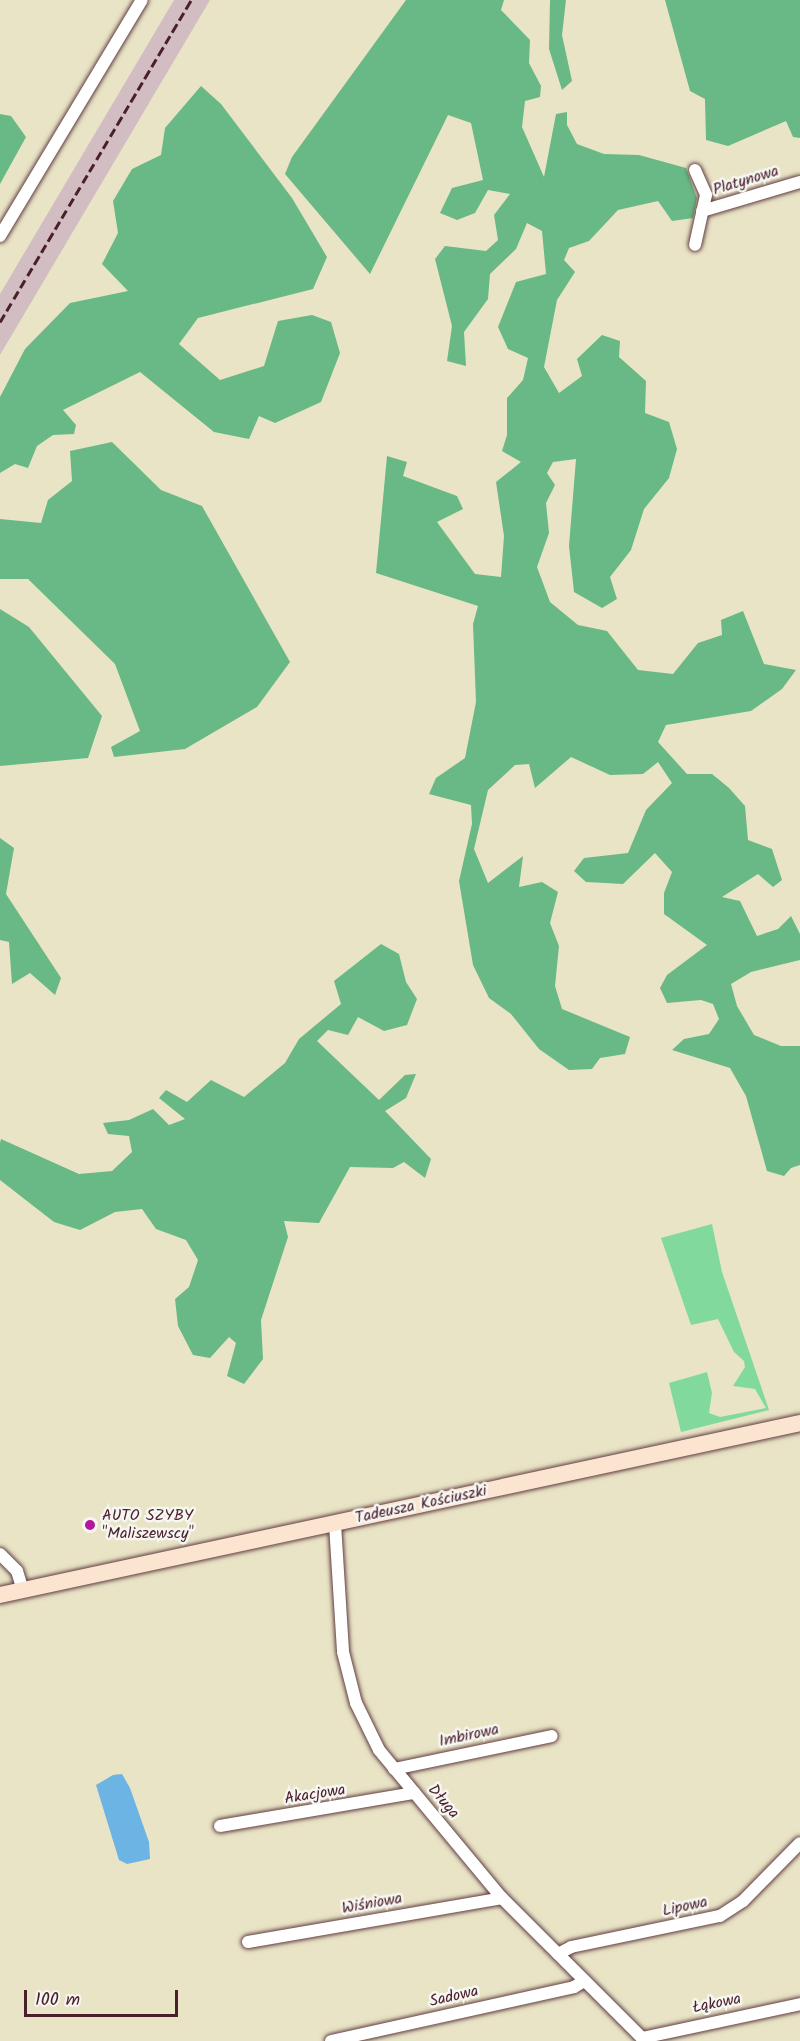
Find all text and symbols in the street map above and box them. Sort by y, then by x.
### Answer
street label: Platynowa [711,162,781,200]
street label: Tadeusza Kościuszki [353,1482,489,1528]
place label: AUTO SZYBY "Maliszewscy" [102,1506,194,1544]
marker: AUTO SZYBY "Maliszewscy" [83,1518,97,1532]
street label: Imbirowa [437,1720,501,1752]
street label: Akacjowa [283,1781,347,1809]
street label: Długa [423,1781,463,1823]
street label: Wiśniowa [340,1889,404,1919]
street label: Lipowa [661,1893,709,1921]
scale bar [27,1978,182,2016]
street label: Sadowa [428,1982,480,2012]
text: 100 m [35,1986,80,2015]
street label: Łąkowa [691,1990,743,2018]

